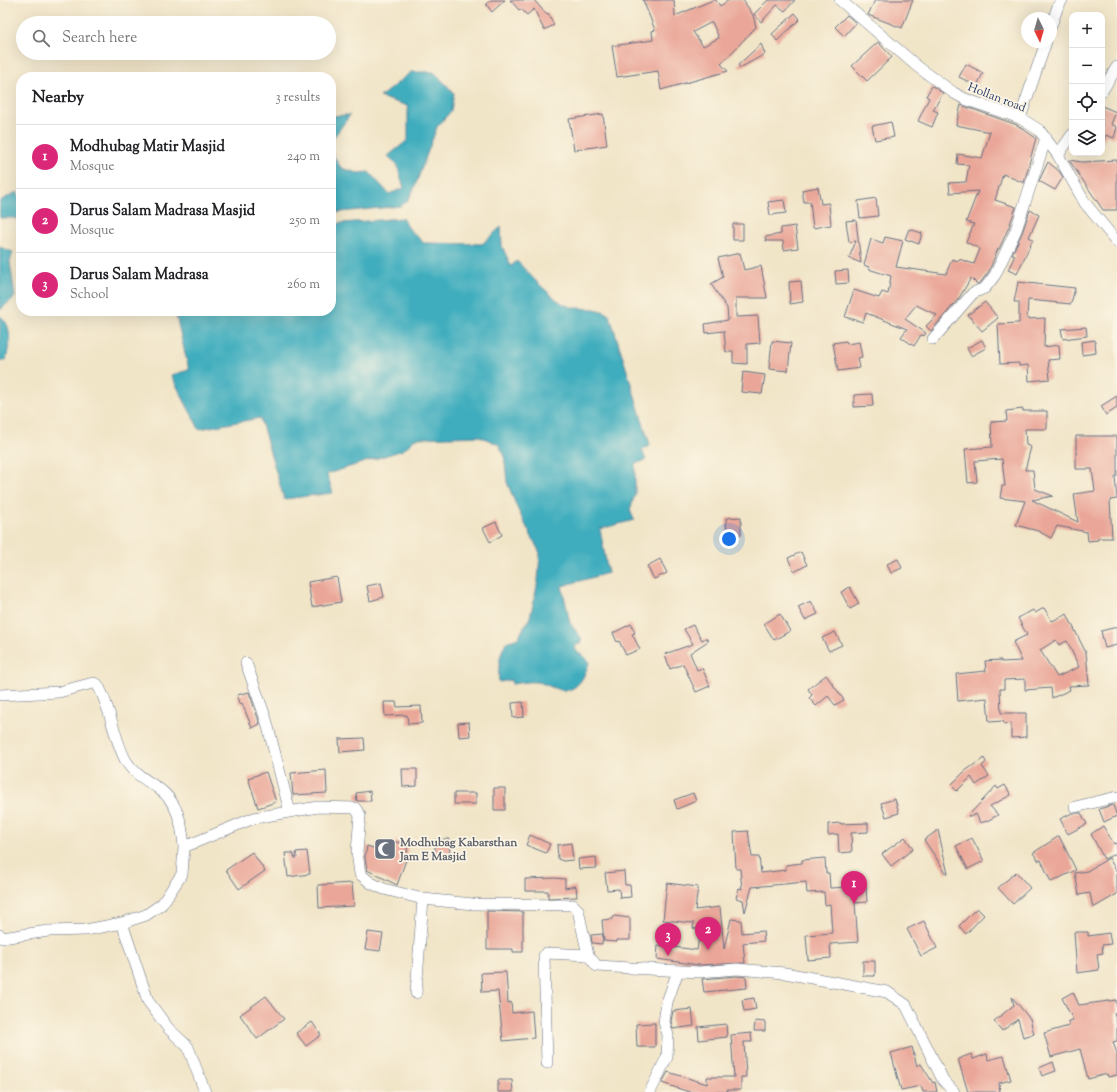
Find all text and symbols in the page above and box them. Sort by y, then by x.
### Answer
north arrow [1021,12,1057,48]
map controls [1069,12,1105,156]
button: + [1069,12,1105,48]
search box [16,16,336,60]
icon: search [30,27,52,49]
text: Search here [62,28,137,49]
button: − [1069,48,1105,84]
street label: Hollan road [965,79,1029,117]
button: locate [1069,84,1105,120]
text: Nearby [32,86,84,110]
text: 3 results [275,89,320,107]
button: layers [1069,120,1105,156]
text: Modhubag Matir Masjid [70,137,225,158]
text: 1 [43,148,47,166]
text: 240 m [287,148,320,166]
text: Mosque [70,158,115,176]
text: Darus Salam Madrasa Masjid [70,201,255,222]
text: 2 [42,212,48,230]
text: 250 m [289,212,320,230]
text: Mosque [70,222,115,240]
text: Darus Salam Madrasa [70,265,209,286]
text: 3 [42,276,48,294]
text: 260 m [287,276,320,294]
text: School [70,286,109,304]
your location [719,529,739,549]
place label: Modhubag Kabarsthan Jam E Masjid [399,834,518,866]
mosque icon: Modhubag Kabarsthan Jam E Masjid [372,836,398,862]
pin: 1 [841,871,867,904]
pin: 2 [695,917,721,950]
pin: 3 [655,923,681,956]

